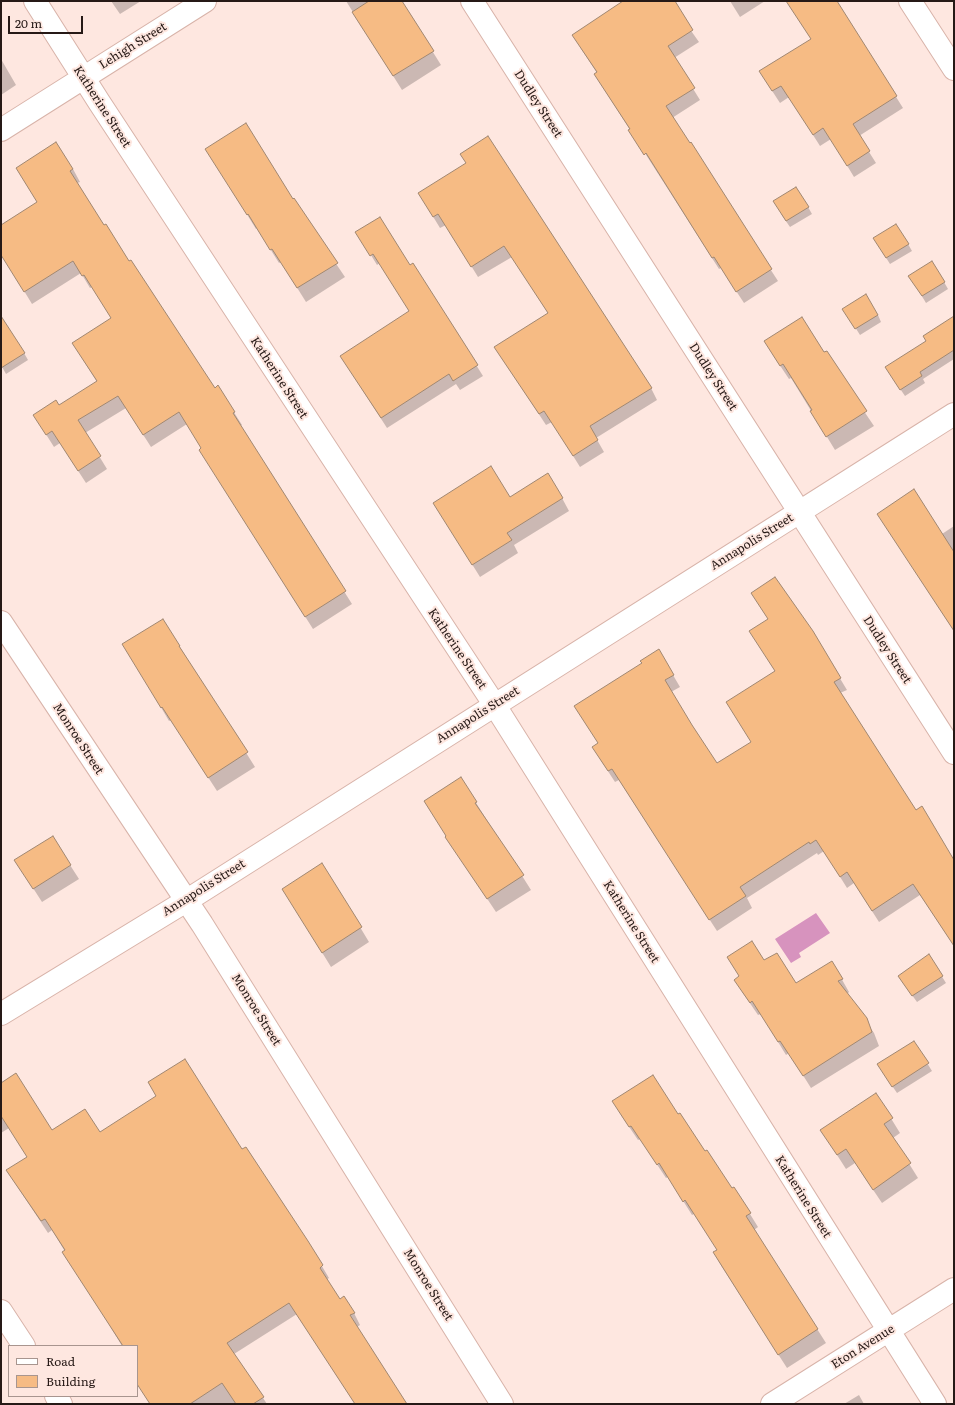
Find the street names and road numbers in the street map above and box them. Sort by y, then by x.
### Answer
street label: Lehigh Street [97,20,169,72]
street label: Katherine Street [70,64,134,150]
street label: Dudley Street [511,67,565,141]
street label: Katherine Street [247,335,311,421]
street label: Dudley Street [686,340,740,414]
street label: Annapolis Street [708,511,796,573]
street label: Katherine Street [425,606,489,692]
street label: Dudley Street [860,613,914,687]
street label: Annapolis Street [434,684,522,746]
street label: Monroe Street [50,701,106,777]
street label: Annapolis Street [160,857,248,919]
street label: Katherine Street [600,878,662,966]
street label: Monroe Street [228,971,284,1049]
street label: Katherine Street [772,1153,834,1241]
street label: Monroe Street [400,1246,456,1324]
street label: Eton Avenue [829,1322,897,1372]

